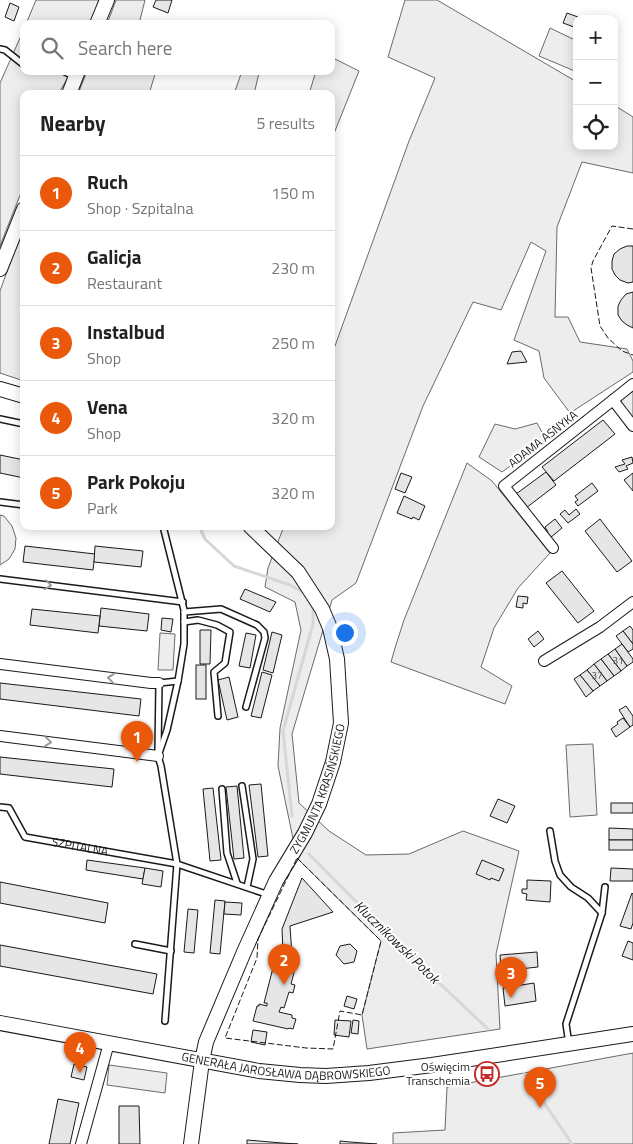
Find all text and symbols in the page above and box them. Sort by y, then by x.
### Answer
map controls [573,15,618,150]
button: + [573,15,618,60]
search box [20,20,335,75]
text: Search here [78,33,172,62]
icon: search [38,34,66,62]
button: − [573,60,618,105]
button: locate [573,105,618,150]
text: Nearby [40,107,105,139]
text: 5 results [256,111,315,135]
text: Ruch [87,167,128,196]
text: 1 [52,181,60,205]
text: 150 m [271,181,315,205]
text: Shop · Szpitalna [87,196,193,220]
text: Galicja [87,242,141,271]
text: 2 [52,256,60,280]
text: 230 m [271,256,315,280]
text: Restaurant [87,271,162,295]
text: Instalbud [87,317,165,346]
text: 3 [52,331,60,355]
text: 250 m [271,331,315,355]
text: Shop [87,346,121,370]
text: Vena [87,392,128,421]
street label: ADAMA ASNYKA [504,405,582,472]
text: 4 [52,406,60,430]
text: 320 m [271,406,315,430]
text: Shop [87,421,121,445]
text: Park Pokoju [87,467,185,496]
text: 5 [52,481,60,505]
text: 320 m [271,481,315,505]
text: Park [87,496,118,520]
one-way arrow [45,579,53,590]
your location [332,620,358,646]
house number: 31 [612,653,624,668]
house number: 37 [591,668,603,683]
one-way arrow [106,673,114,684]
pin: 1 [121,721,153,762]
street label: ZYGMUNTA KRASIŃSKIEGO [285,722,350,857]
one-way arrow [45,736,53,747]
street label: SZPITALNA [50,832,110,861]
water label: Klucznikowski Potok [350,895,446,989]
pin: 2 [268,944,300,985]
pin: 3 [495,957,527,998]
pin: 4 [64,1032,96,1073]
street label: GENERAŁA JAROSŁAWA DĄBROWSKIEGO [180,1047,392,1085]
place label: Oświęcim Transchemia [406,1057,470,1090]
bus stop icon: Oświęcim Transchemia [474,1061,500,1087]
pin: 5 [524,1067,556,1108]

